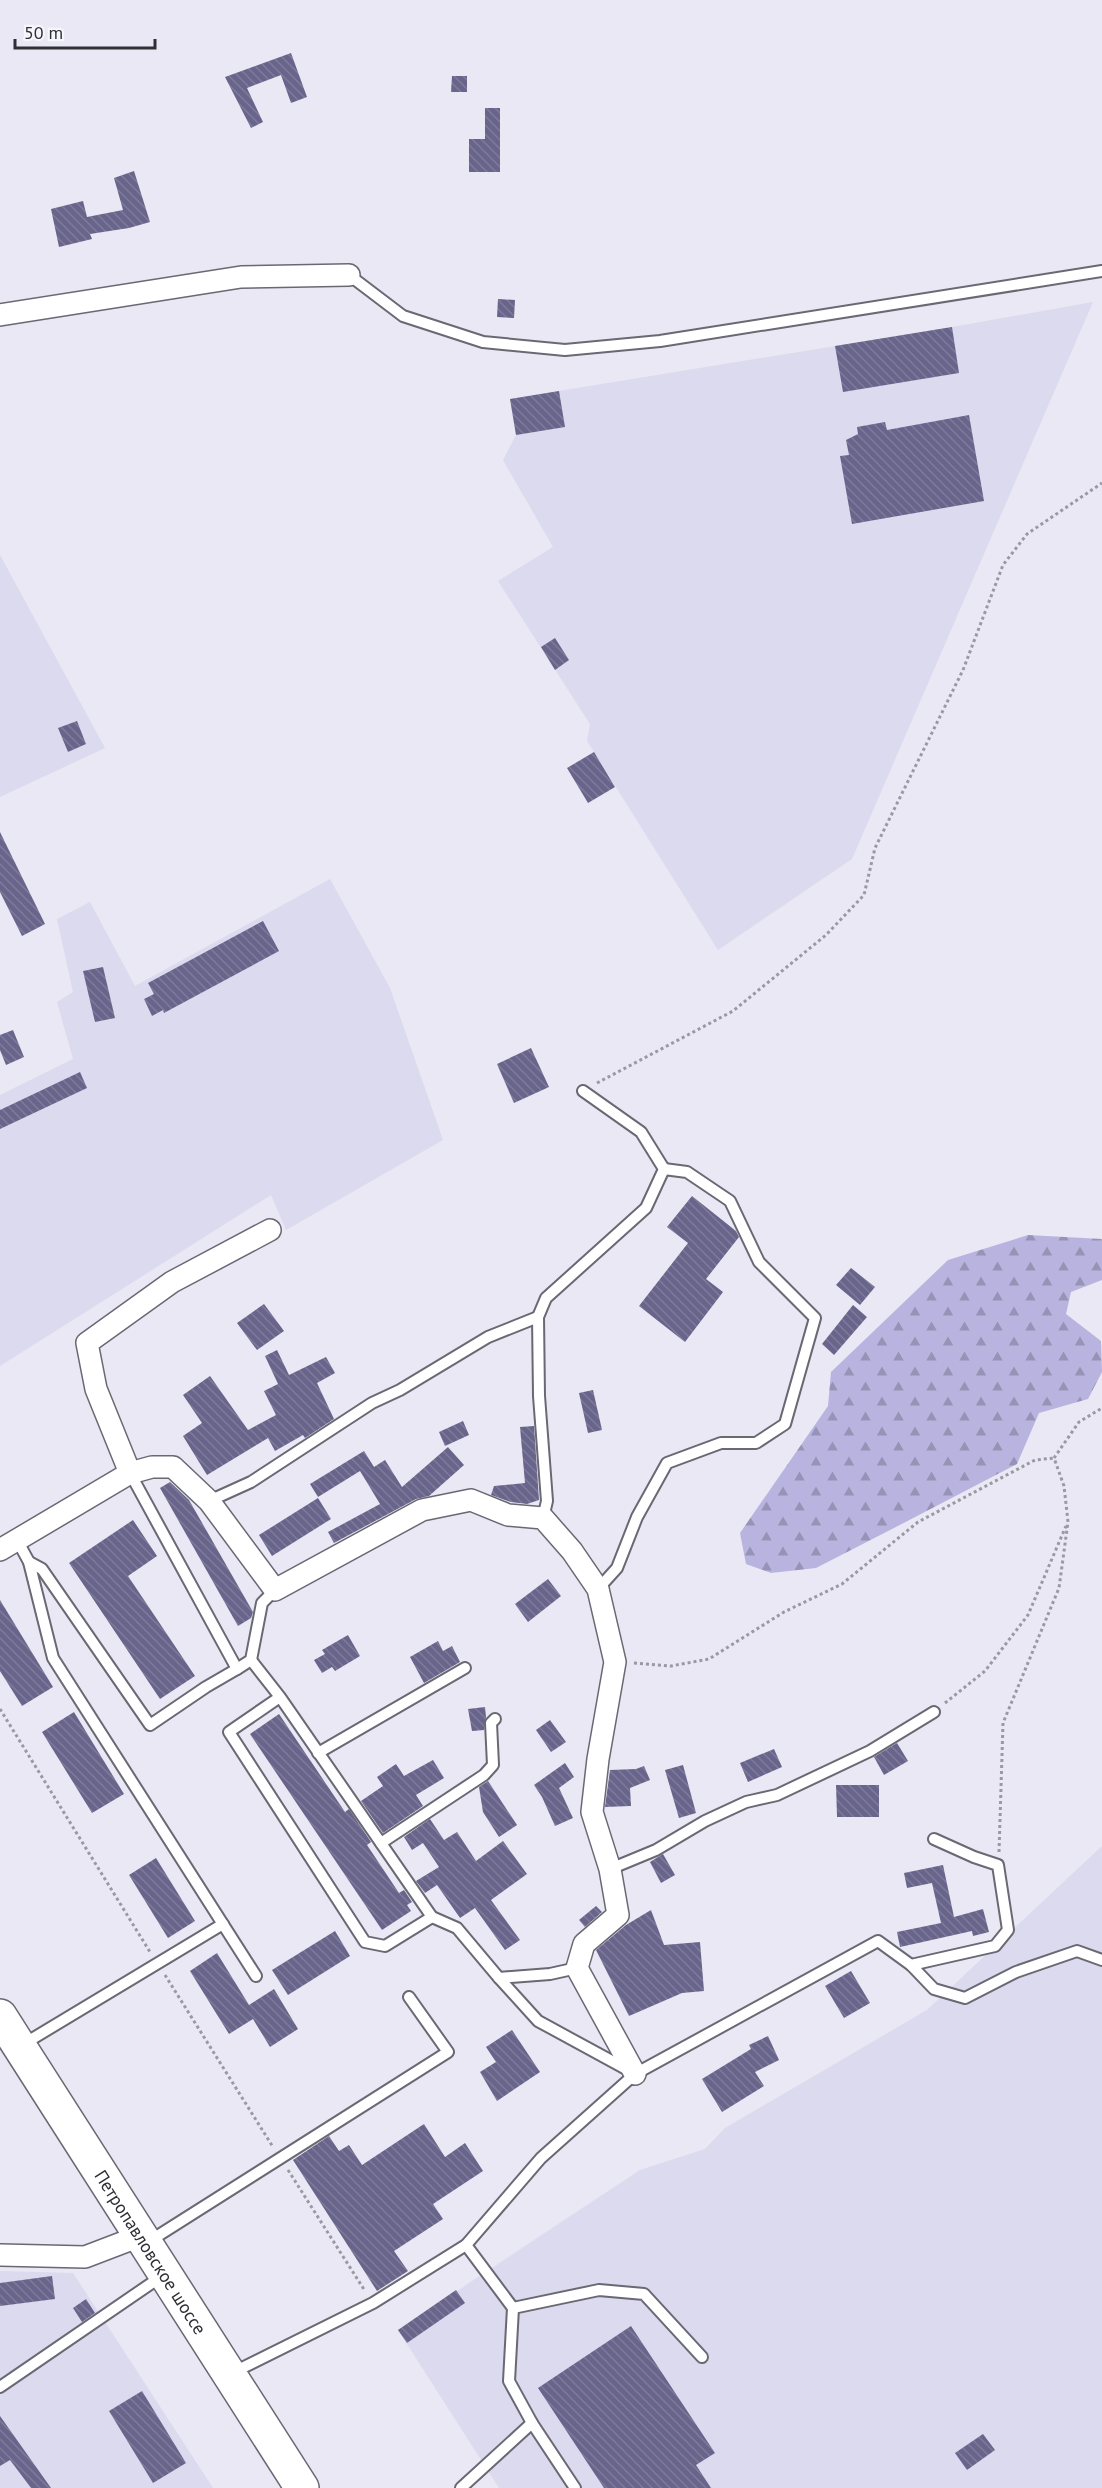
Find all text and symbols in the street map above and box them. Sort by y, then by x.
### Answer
scale bar [15,12,154,50]
text: 50 m [24,21,63,44]
street label: Петропавловское шоссе [90,2165,212,2338]

